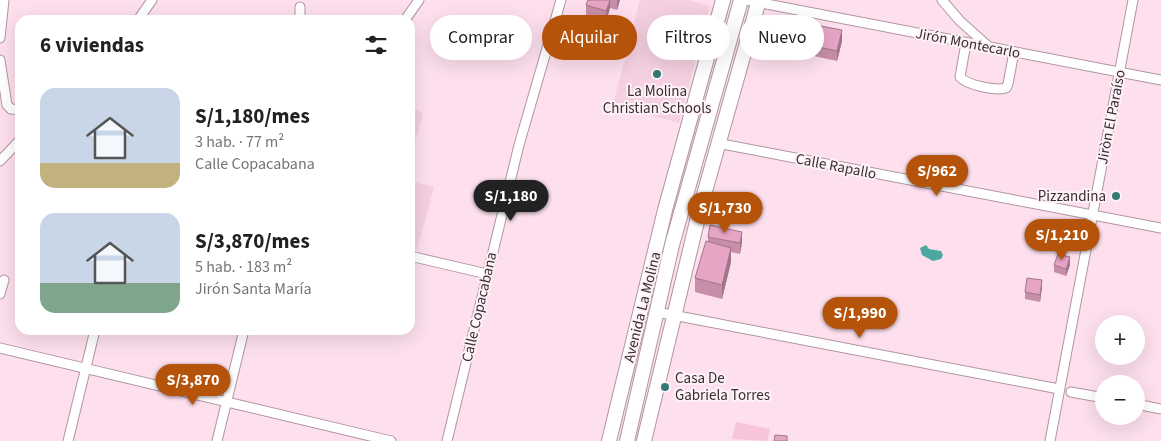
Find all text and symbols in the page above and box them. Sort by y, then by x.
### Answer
chip: Comprar [430,15,532,60]
chip: Alquilar [542,15,637,60]
chip: Filtros [647,15,730,60]
chip: Nuevo [740,15,824,60]
street label: Jirón Montecarlo [914,23,1022,64]
text: 6 viviendas [40,30,144,60]
icon: filters [362,31,390,59]
marker: La Molina Christian Schools [651,68,663,80]
street label: Jiròn El Paraíso [1092,68,1131,166]
place label: La Molina Christian Schools [603,81,711,119]
text: S/1,180/mes [195,101,310,131]
icon: home [80,108,140,168]
text: 3 hab. · 77 m² [195,131,284,153]
street label: Calle Rapallo [794,148,878,185]
text: Calle Copacabana [195,153,315,175]
pin: S/962 [902,154,972,197]
text: S/962 [917,160,957,182]
pin: S/1,180 [465,180,557,222]
text: S/1,180 [485,185,537,207]
place label: Pizzandina [1038,186,1106,207]
marker: Pizzandina [1110,190,1122,202]
pin: S/1,730 [679,192,771,234]
text: S/1,730 [699,197,751,219]
pin: S/1,210 [1016,218,1108,261]
text: S/1,210 [1036,224,1088,246]
text: S/3,870/mes [195,226,310,256]
icon: home [80,233,140,293]
street label: Calle Copacabana [457,250,502,364]
street label: Avenida La Molina [619,250,666,365]
text: 5 hab. · 183 m² [195,256,292,278]
text: Jirón Santa María [195,278,312,300]
pin: S/1,990 [814,296,906,339]
text: S/1,990 [834,302,886,324]
map controls [1095,315,1145,425]
button: + [1095,315,1145,365]
pin: S/3,870 [147,364,239,406]
place label: Casa De Gabriela Torres [675,368,770,406]
text: S/3,870 [167,369,219,391]
button: − [1095,375,1145,425]
marker: Casa De Gabriela Torres [659,381,671,393]

